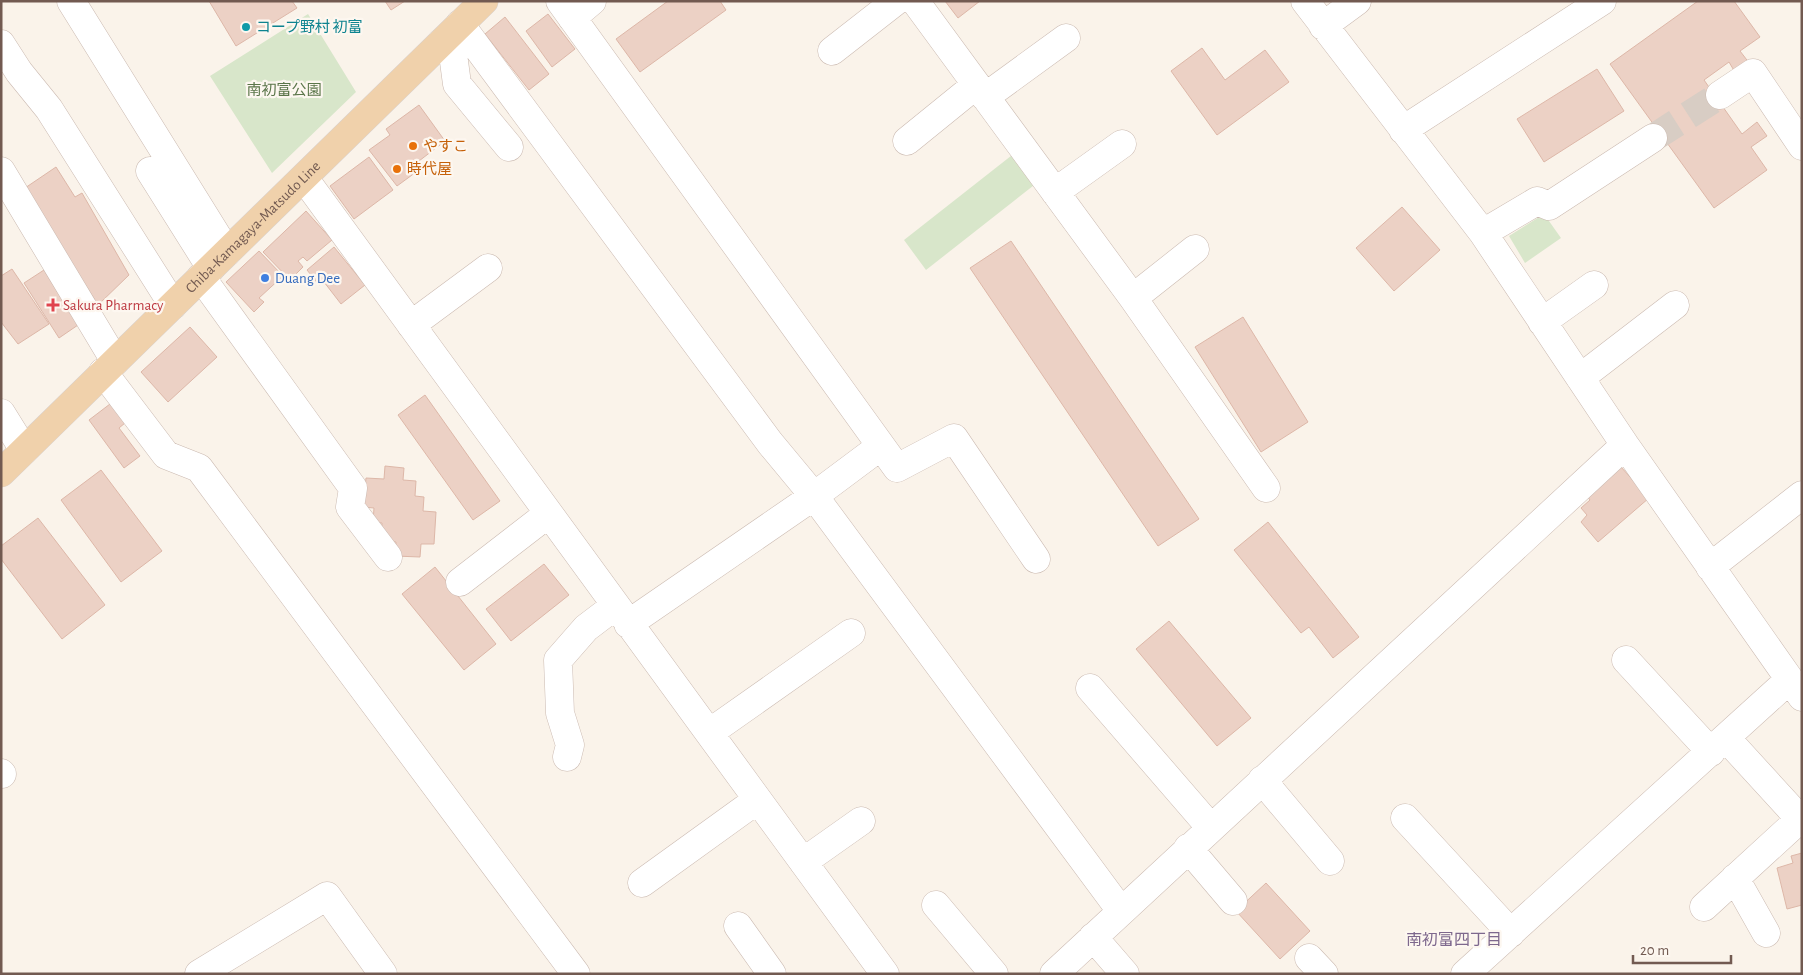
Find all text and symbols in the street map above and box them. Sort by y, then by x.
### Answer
place label: コープ野村 初富 [256,18,363,35]
marker: コープ野村 初富 [240,21,252,33]
park label: 南初富公園 [246,82,322,98]
place label: やすこ [423,138,468,154]
marker: やすこ [407,140,419,152]
street label: Chiba-Kamagaya-Matsudo Line [182,158,323,296]
place label: 時代屋 [407,160,452,177]
marker: 時代屋 [391,163,403,175]
place label: Duang Dee [275,271,340,286]
marker: Duang Dee [259,272,271,284]
place label: Sakura Pharmacy [63,298,164,313]
marker: Sakura Pharmacy [47,299,59,311]
district label: 南初富四丁目 [1406,932,1502,948]
scale bar [1633,932,1730,964]
text: 20 m [1640,943,1669,958]

